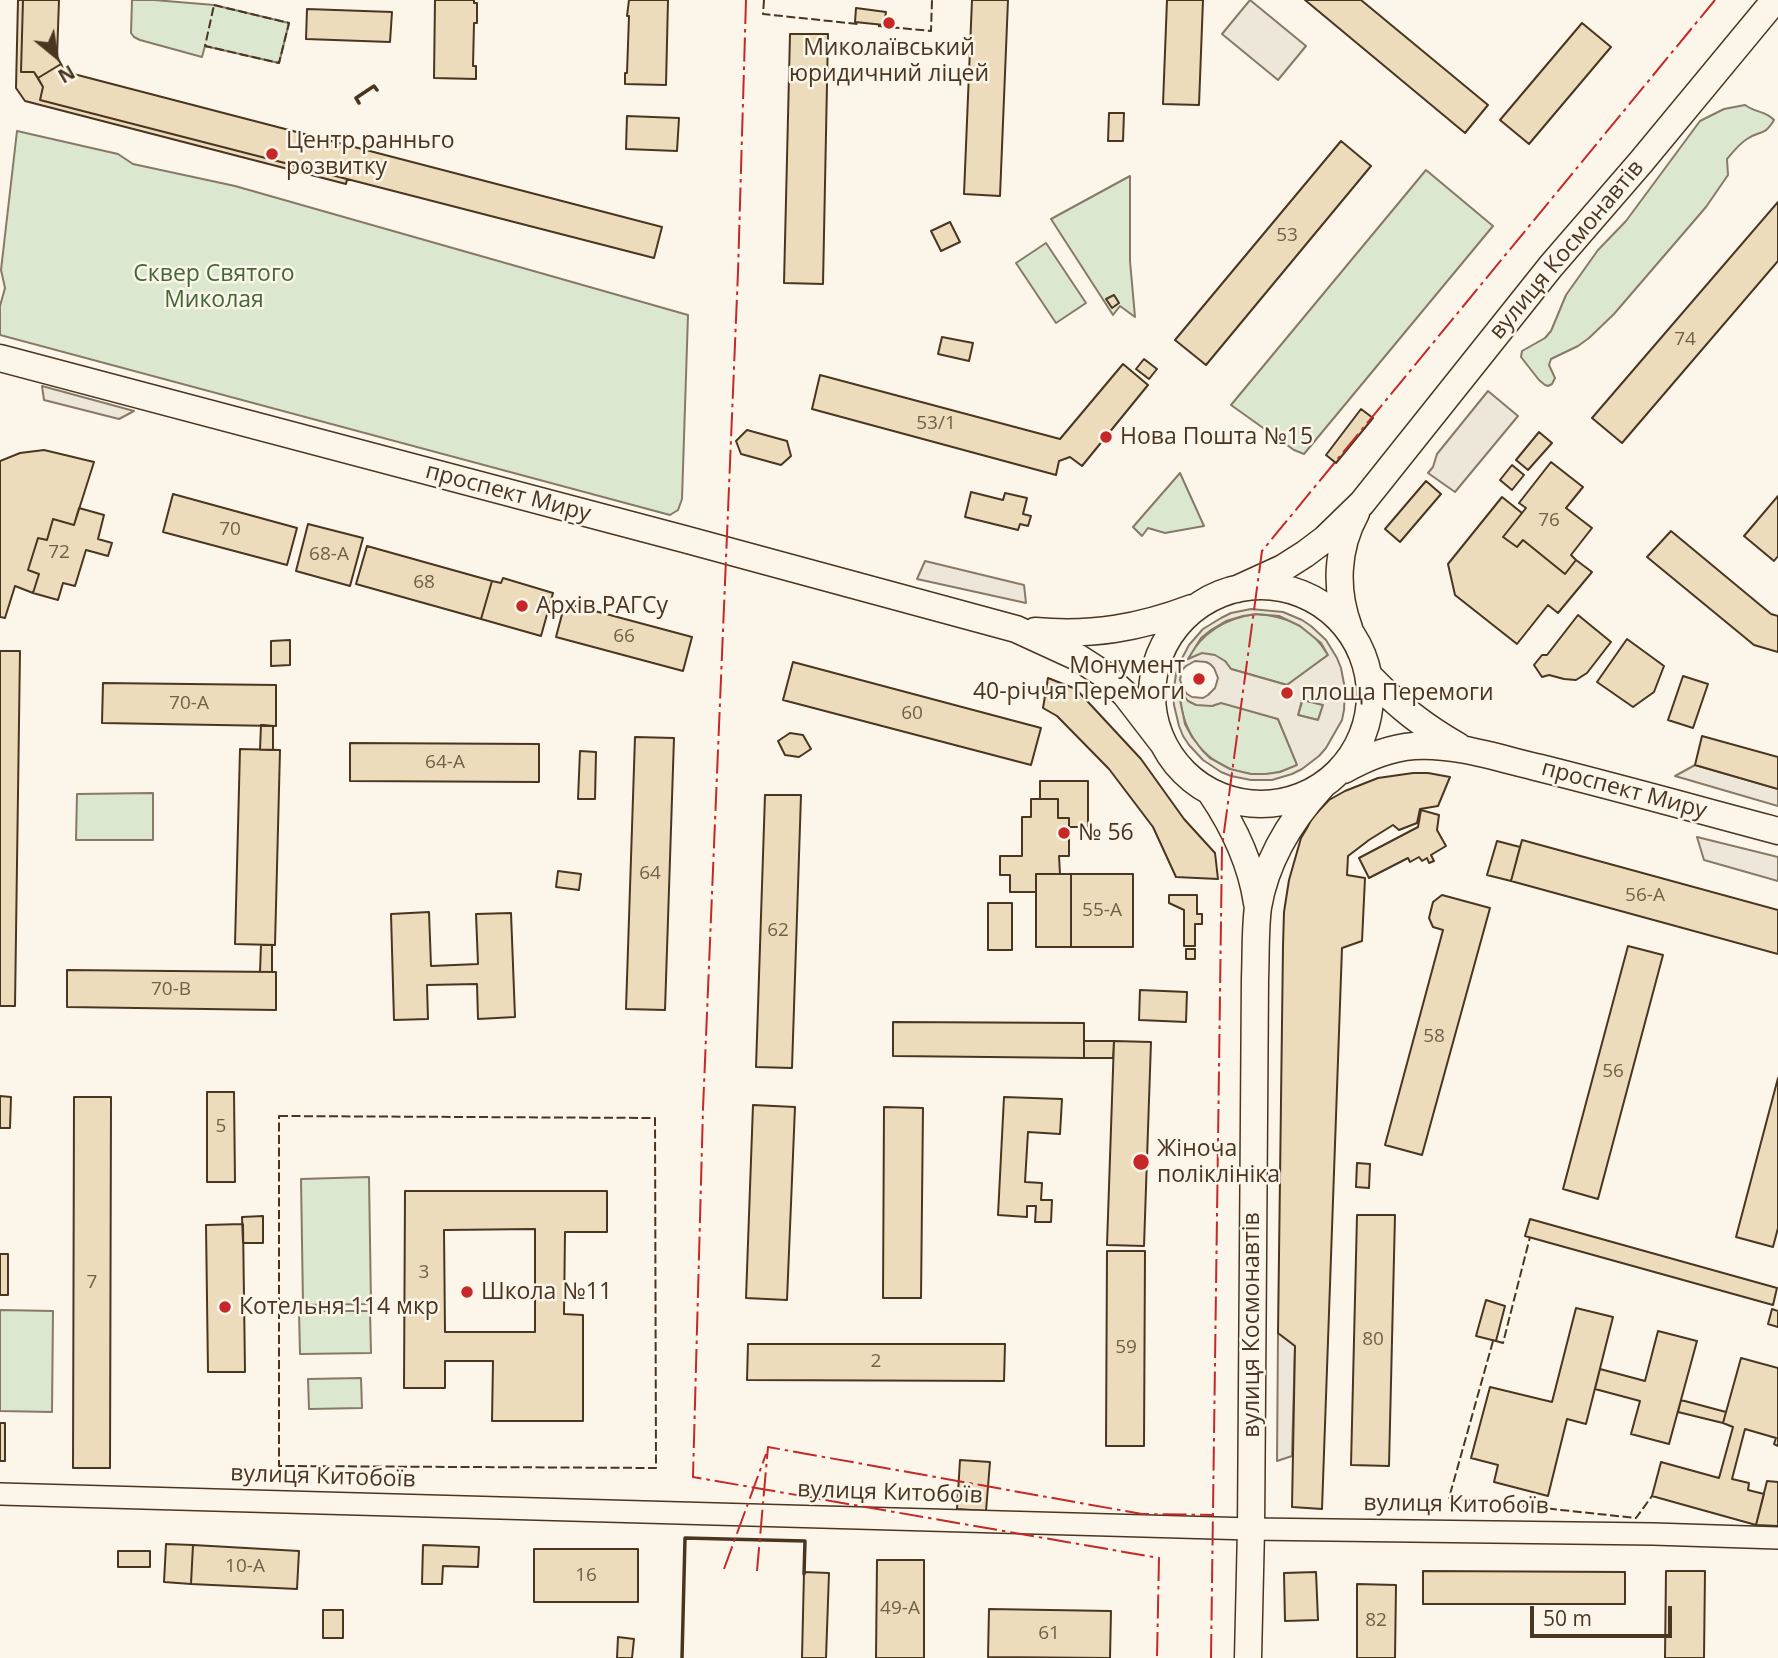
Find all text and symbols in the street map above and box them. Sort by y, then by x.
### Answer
marker: Миколаївський юридичний ліцей [881,15,897,31]
north arrow [21,21,91,91]
place label: Миколаївський юридичний ліцей [789,34,989,88]
text: N [53,59,80,89]
place label: Центр ранньго розвитку [286,127,455,181]
marker: Центр ранньго розвитку [264,146,280,162]
street label: вулиця Космонавтів [1484,155,1650,345]
house number: 53 [1276,225,1298,247]
park label: Сквер Святого Миколая [133,260,295,314]
house number: 74 [1674,329,1696,351]
house number: 53/1 [916,413,956,435]
place label: Нова Пошта №15 [1120,423,1313,451]
marker: Нова Пошта №15 [1098,429,1114,445]
street label: проспект Миру [422,458,594,528]
house number: 76 [1538,510,1560,532]
house number: 70 [219,519,241,541]
house number: 72 [48,542,70,564]
house number: 68-А [309,544,349,566]
house number: 68 [413,572,435,594]
place label: Архів РАГСу [536,592,668,620]
marker: Архів РАГСу [514,598,530,614]
house number: 66 [613,626,635,648]
place label: Монумент 40-річчя Перемоги [973,652,1185,706]
marker: Монумент 40-річчя Перемоги [1191,671,1207,687]
place label: площа Перемоги [1301,679,1494,707]
marker: площа Перемоги [1279,685,1295,701]
house number: 70-А [169,693,209,715]
house number: 60 [901,703,923,725]
house number: 64-А [425,752,465,774]
street label: проспект Миру [1538,755,1710,825]
place label: № 56 [1078,819,1134,847]
marker: № 56 [1056,825,1072,841]
house number: 64 [639,863,661,885]
house number: 56-А [1625,885,1665,907]
house number: 55-А [1082,900,1122,922]
house number: 62 [767,920,789,942]
house number: 70-В [151,979,191,1001]
house number: 58 [1423,1026,1445,1048]
house number: 56 [1602,1061,1624,1083]
house number: 5 [216,1116,226,1138]
place label: Жіноча поліклініка [1157,1135,1280,1189]
marker: Жіноча поліклініка [1131,1152,1151,1172]
street label: вулиця Космонавтів [1238,1212,1266,1438]
house number: 3 [419,1262,429,1284]
house number: 7 [87,1272,97,1294]
place label: Школа №11 [481,1278,612,1306]
marker: Школа №11 [459,1284,475,1300]
place label: Котельня 114 мкр [239,1293,439,1321]
marker: Котельня 114 мкр [217,1299,233,1315]
house number: 80 [1362,1329,1384,1351]
house number: 59 [1115,1337,1137,1359]
house number: 2 [871,1351,881,1373]
street label: вулиця Китобоїв [230,1460,416,1494]
street label: вулиця Китобоїв [797,1476,983,1510]
street label: вулиця Китобоїв [1363,1490,1549,1520]
house number: 10-А [225,1556,265,1578]
house number: 16 [575,1565,597,1587]
scale bar [1533,1592,1675,1636]
house number: 49-А [880,1598,920,1620]
text: 50 m [1543,1604,1592,1632]
house number: 82 [1365,1610,1387,1632]
house number: 61 [1038,1623,1060,1645]

